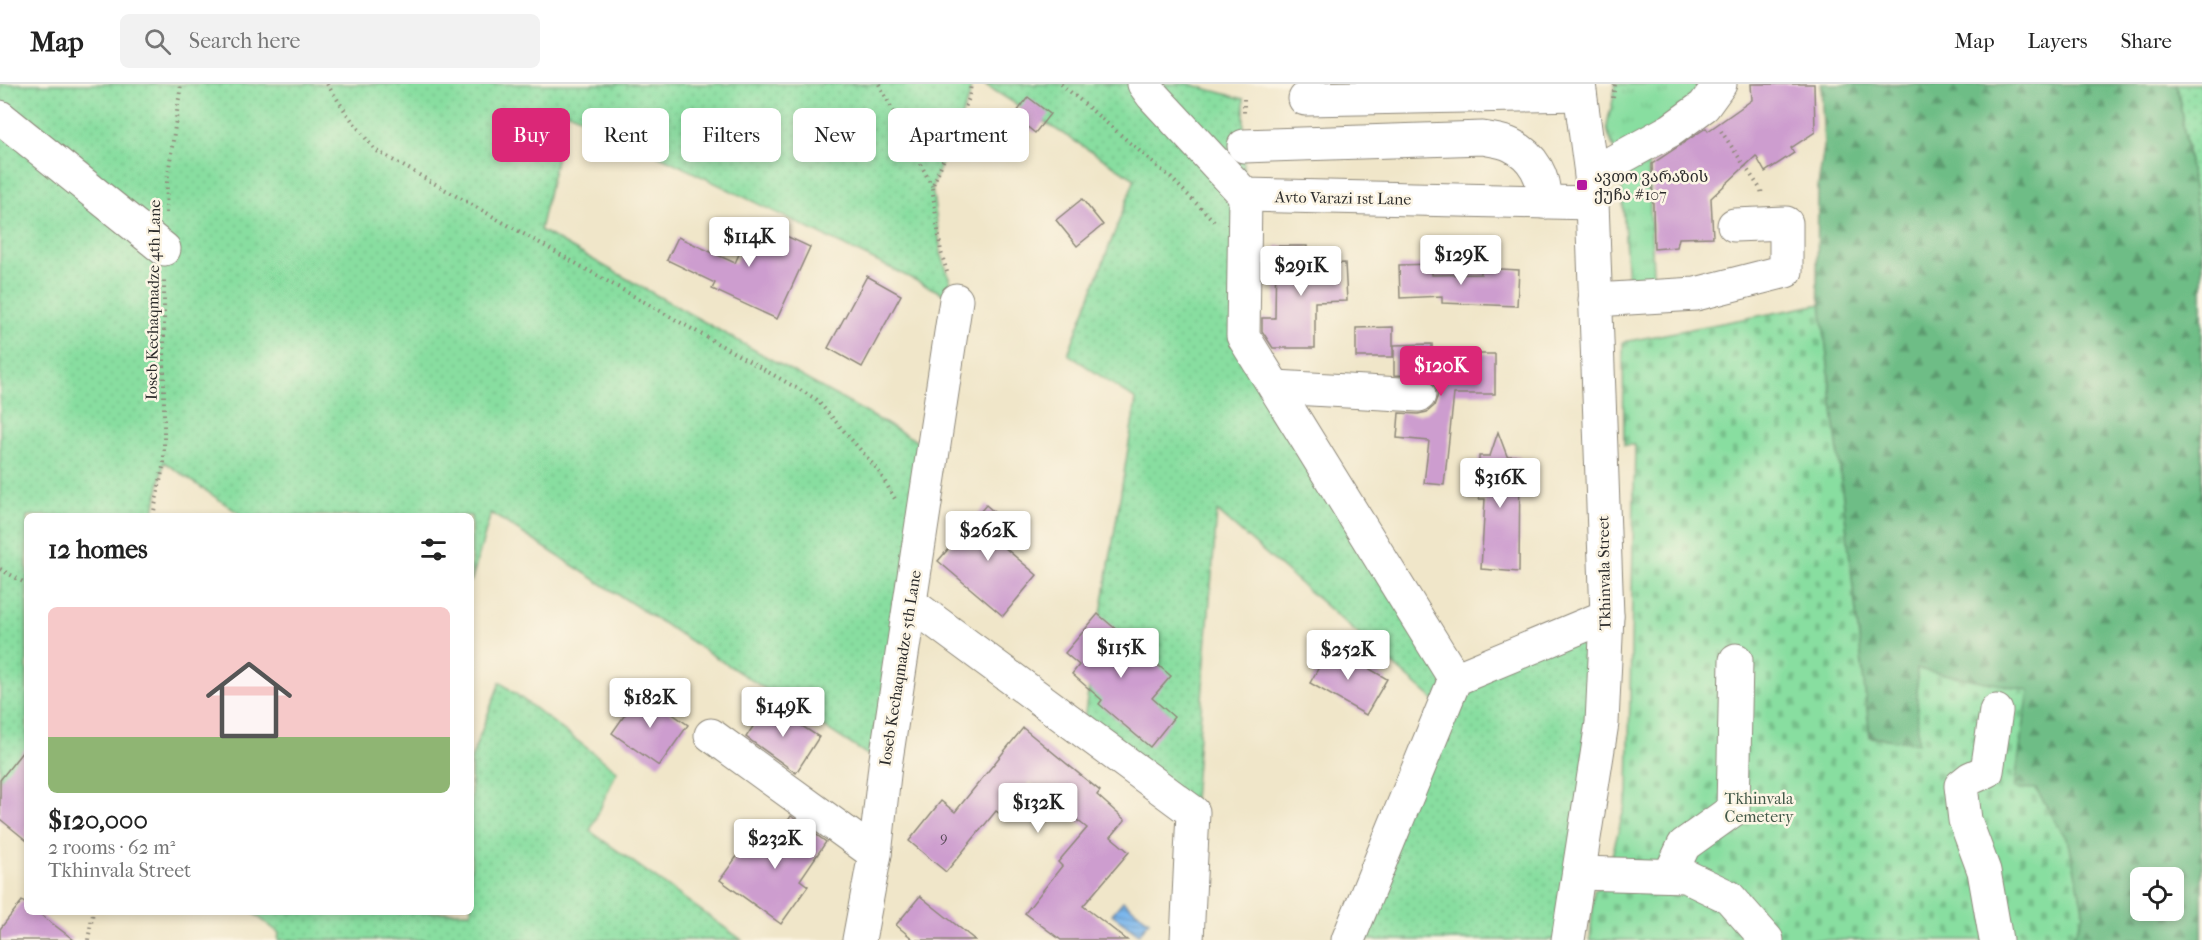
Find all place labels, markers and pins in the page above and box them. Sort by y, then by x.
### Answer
place label: ავთო ვარაზის ქუჩა #107 [1594,167,1708,204]
marker: ავთო ვარაზის ქუჩა #107 [1575,178,1589,192]
pin: $114K [707,217,791,268]
pin: $129K [1419,235,1503,286]
pin: $291K [1259,246,1343,297]
pin: $120K [1399,346,1483,397]
pin: $316K [1458,458,1542,509]
pin: $262K [946,511,1030,562]
pin: $115K [1079,628,1163,679]
pin: $252K [1306,630,1390,681]
pin: $182K [608,678,692,729]
pin: $149K [741,687,825,738]
pin: $132K [996,783,1080,834]
pin: $232K [733,819,817,870]

